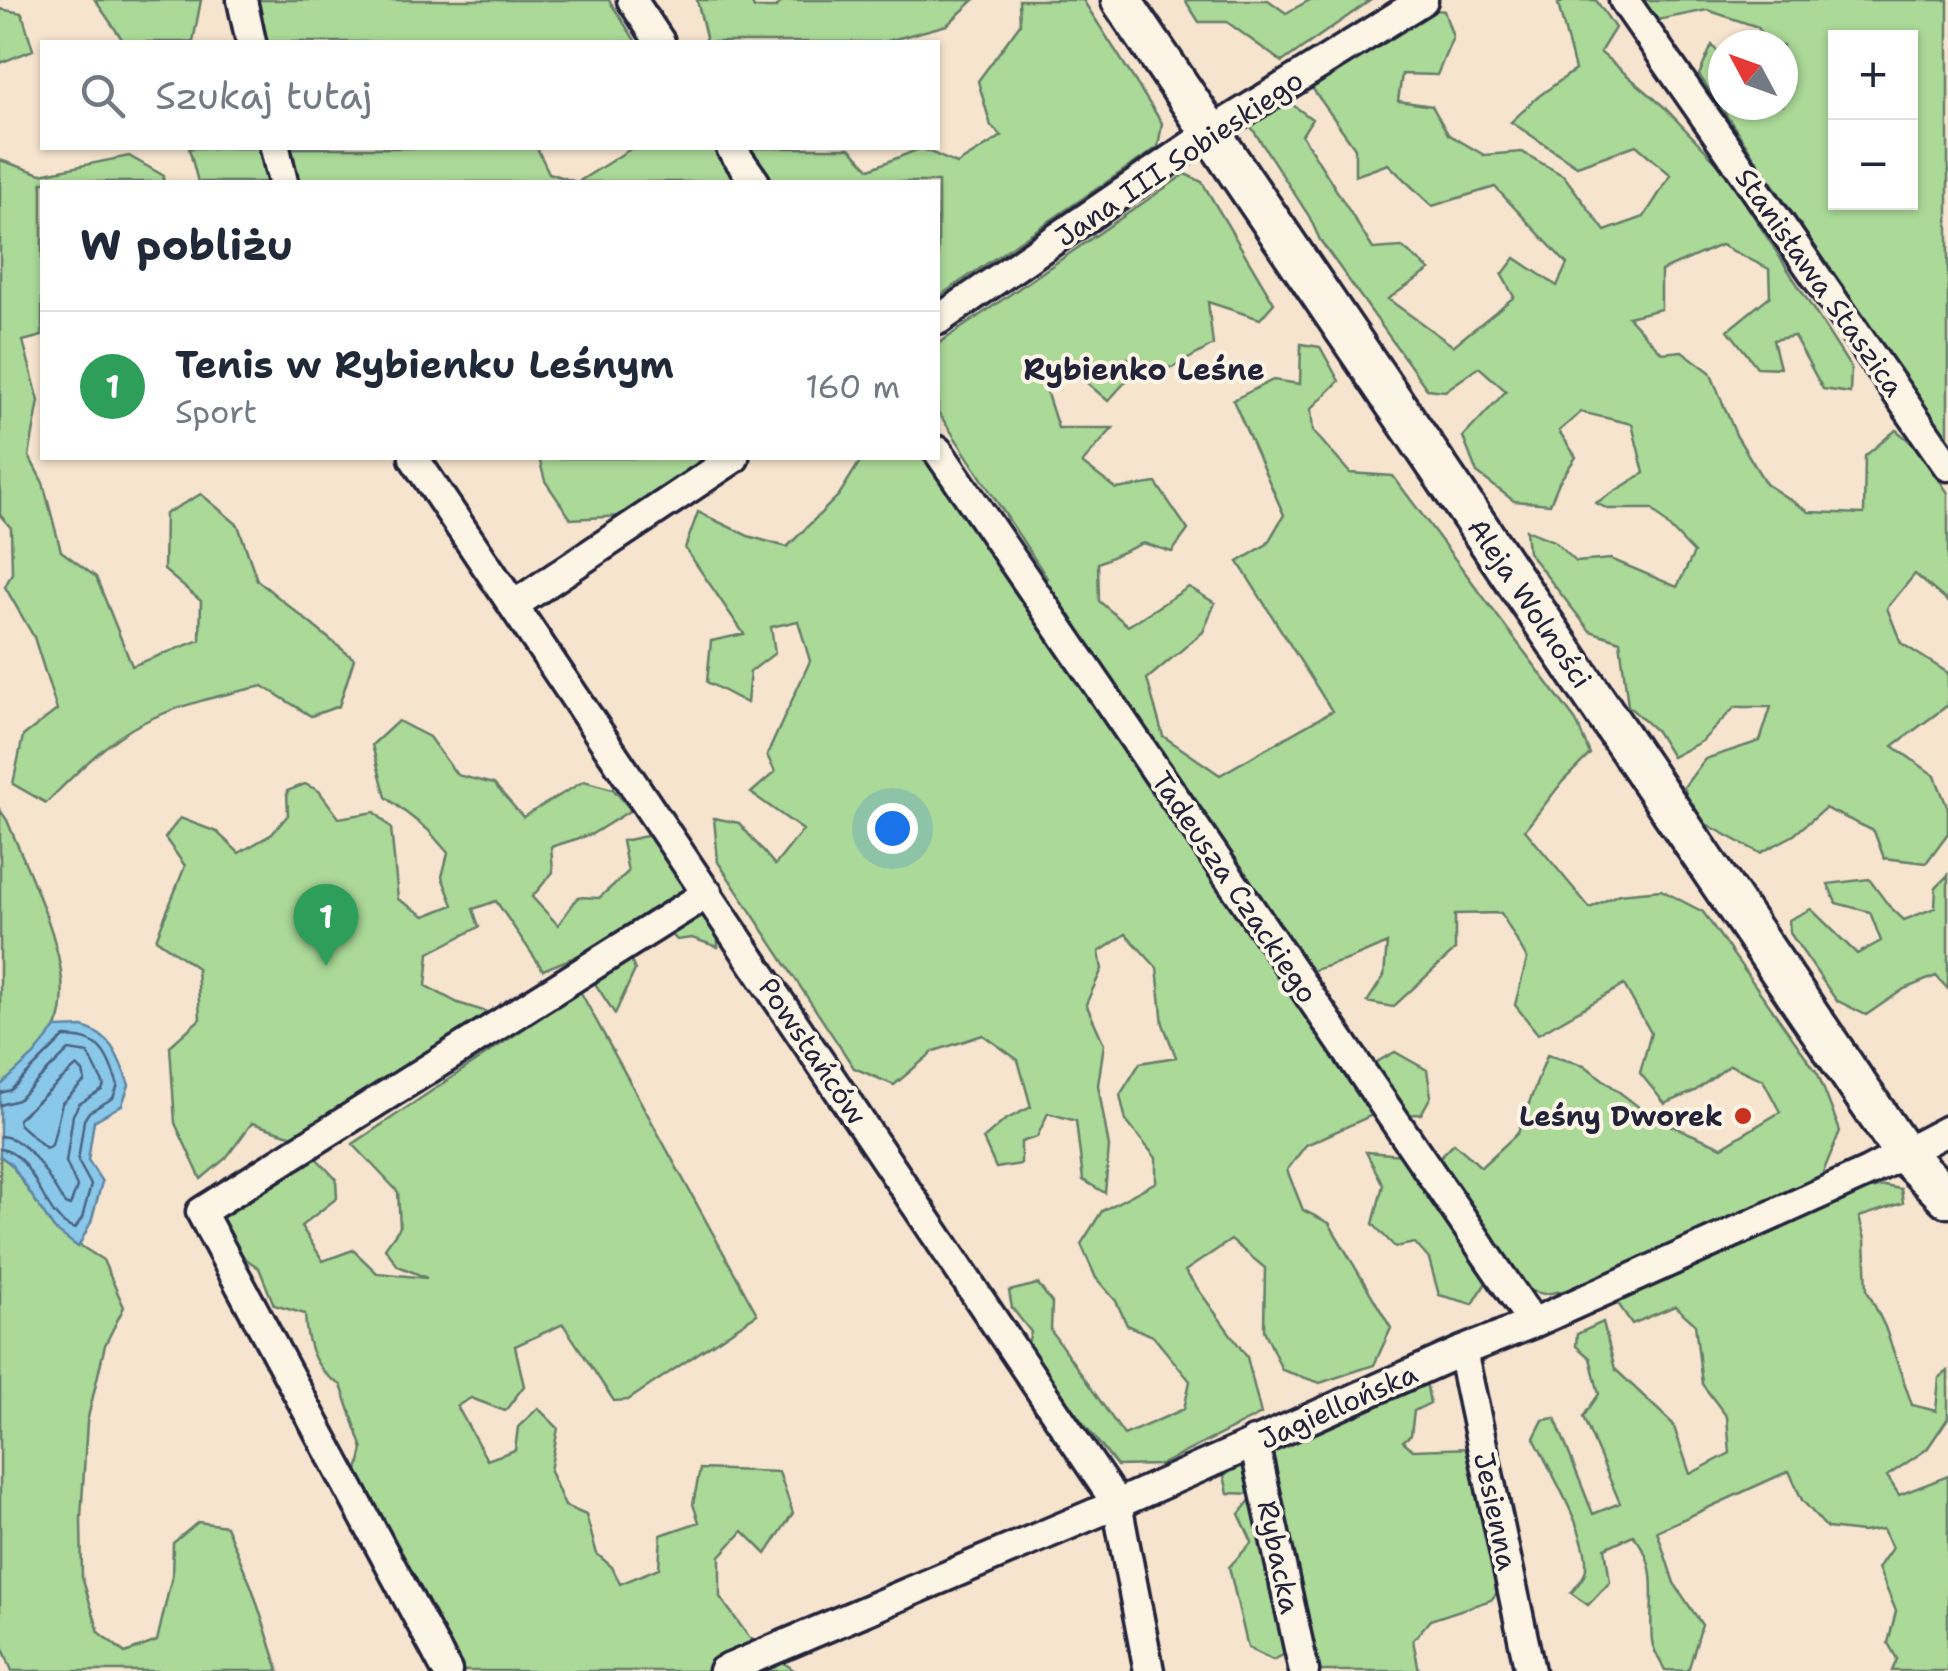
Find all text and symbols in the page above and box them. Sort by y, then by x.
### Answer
north arrow [1708,30,1798,120]
map controls [1828,30,1918,210]
button: + [1828,30,1918,120]
search box [40,40,940,150]
street label: Jana III Sobieskiego [1048,61,1310,255]
icon: search [75,68,130,123]
text: Szukaj tutaj [155,70,372,121]
button: − [1828,120,1918,210]
street label: Stanisława Staszica [1727,160,1913,404]
text: W pobliżu [80,217,293,273]
text: Tenis w Rybienku Leśnym [175,339,674,390]
district label: Rybienko Leśne [1023,349,1265,390]
text: 1 [105,365,120,408]
text: 160 m [805,365,900,408]
text: Sport [175,390,257,433]
street label: Aleja Wolności [1459,510,1601,696]
street label: Tadeusza Czackiego [1143,764,1327,1010]
your location [867,803,918,854]
pin: 1 [294,884,358,966]
street label: Powstańców [750,970,876,1132]
place label: Leśny Dworek [1519,1097,1723,1135]
marker: Leśny Dworek [1732,1105,1754,1127]
street label: Jagiellońska [1253,1354,1423,1458]
street label: Jesienna [1465,1448,1527,1574]
street label: Rybacka [1248,1497,1310,1617]

